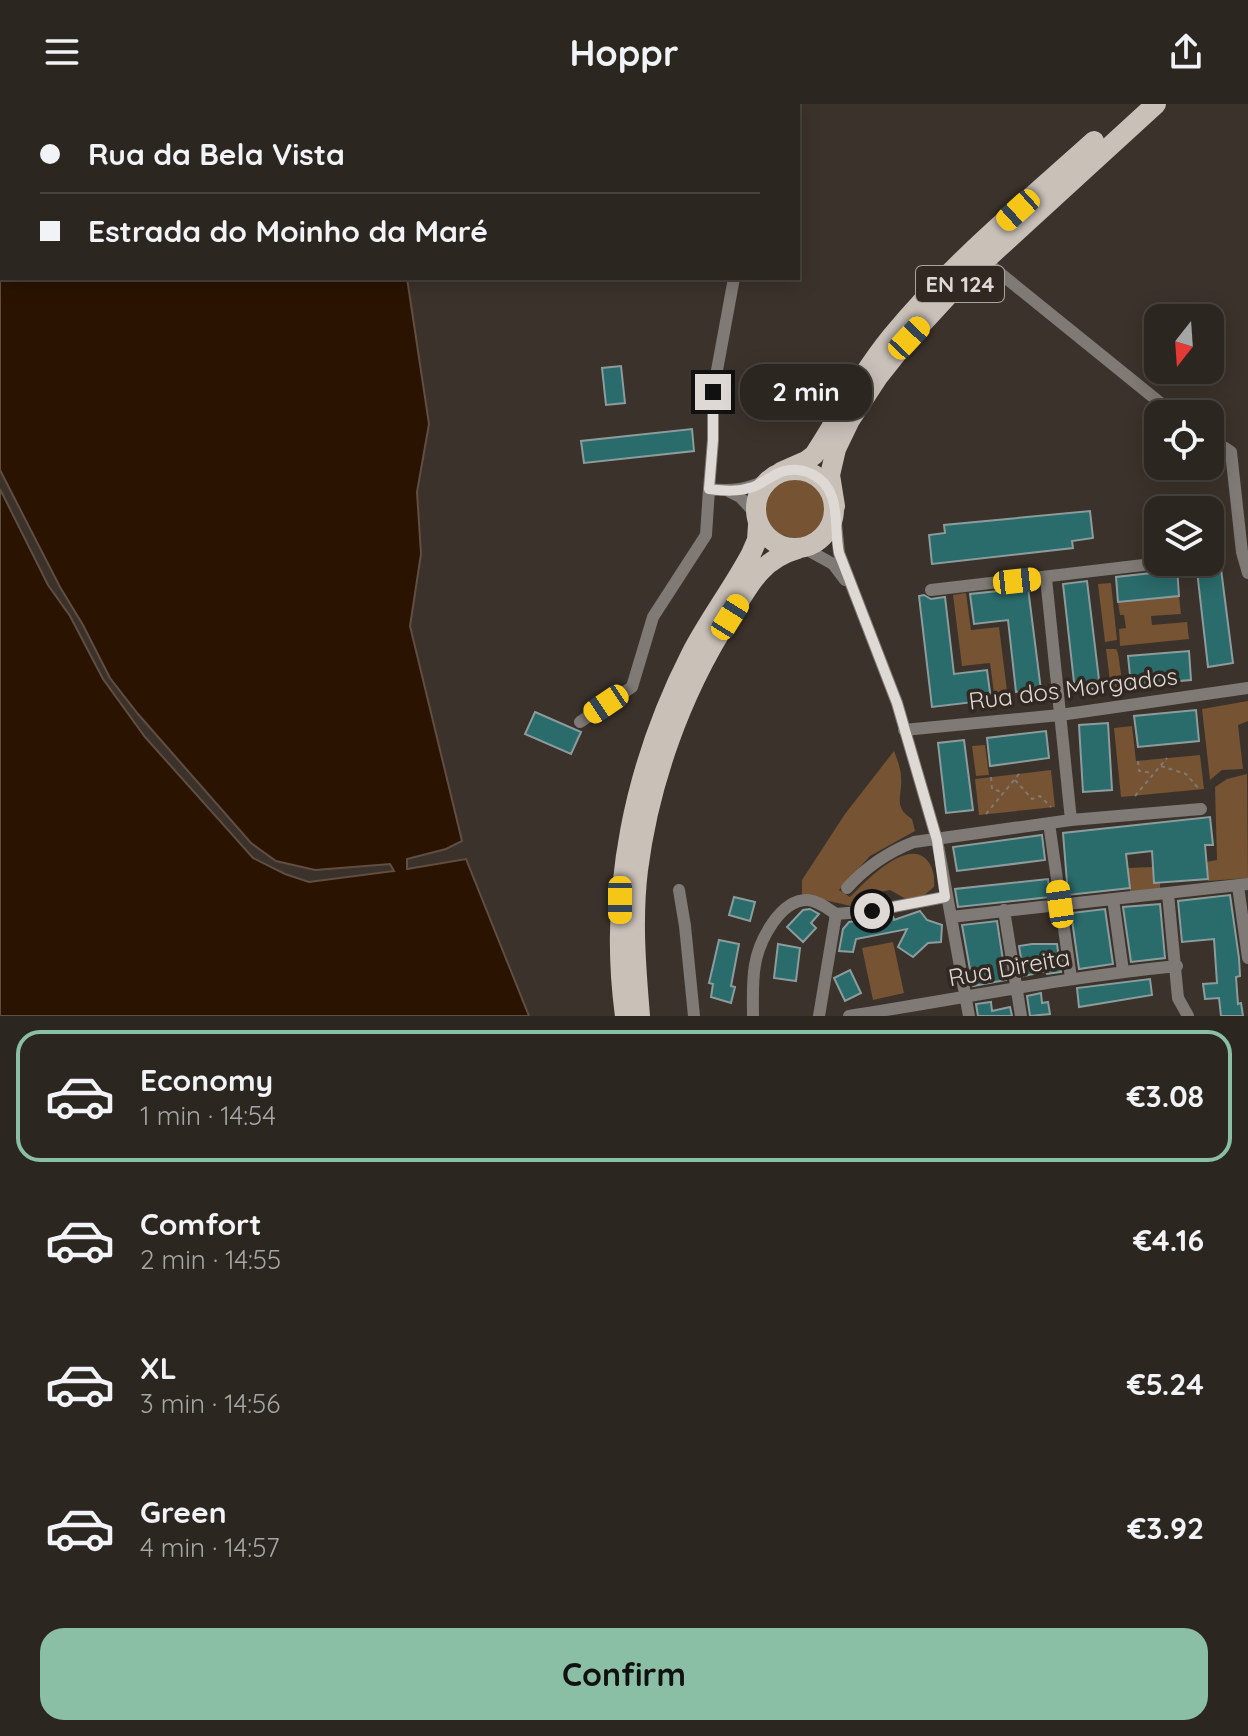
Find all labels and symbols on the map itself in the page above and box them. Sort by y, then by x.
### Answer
car [992,185,1044,235]
road number: EN 124 [916,266,1004,302]
north arrow [1144,304,1224,384]
car [884,312,934,364]
callout: 2 min [741,364,873,420]
route end [695,374,731,410]
car [992,567,1042,595]
car [707,590,753,644]
street label: Rua dos Morgados [967,660,1179,716]
car [579,681,633,727]
car [608,876,632,924]
car [1045,879,1075,929]
route start [854,893,890,929]
street label: Rua Direita [946,942,1072,992]

